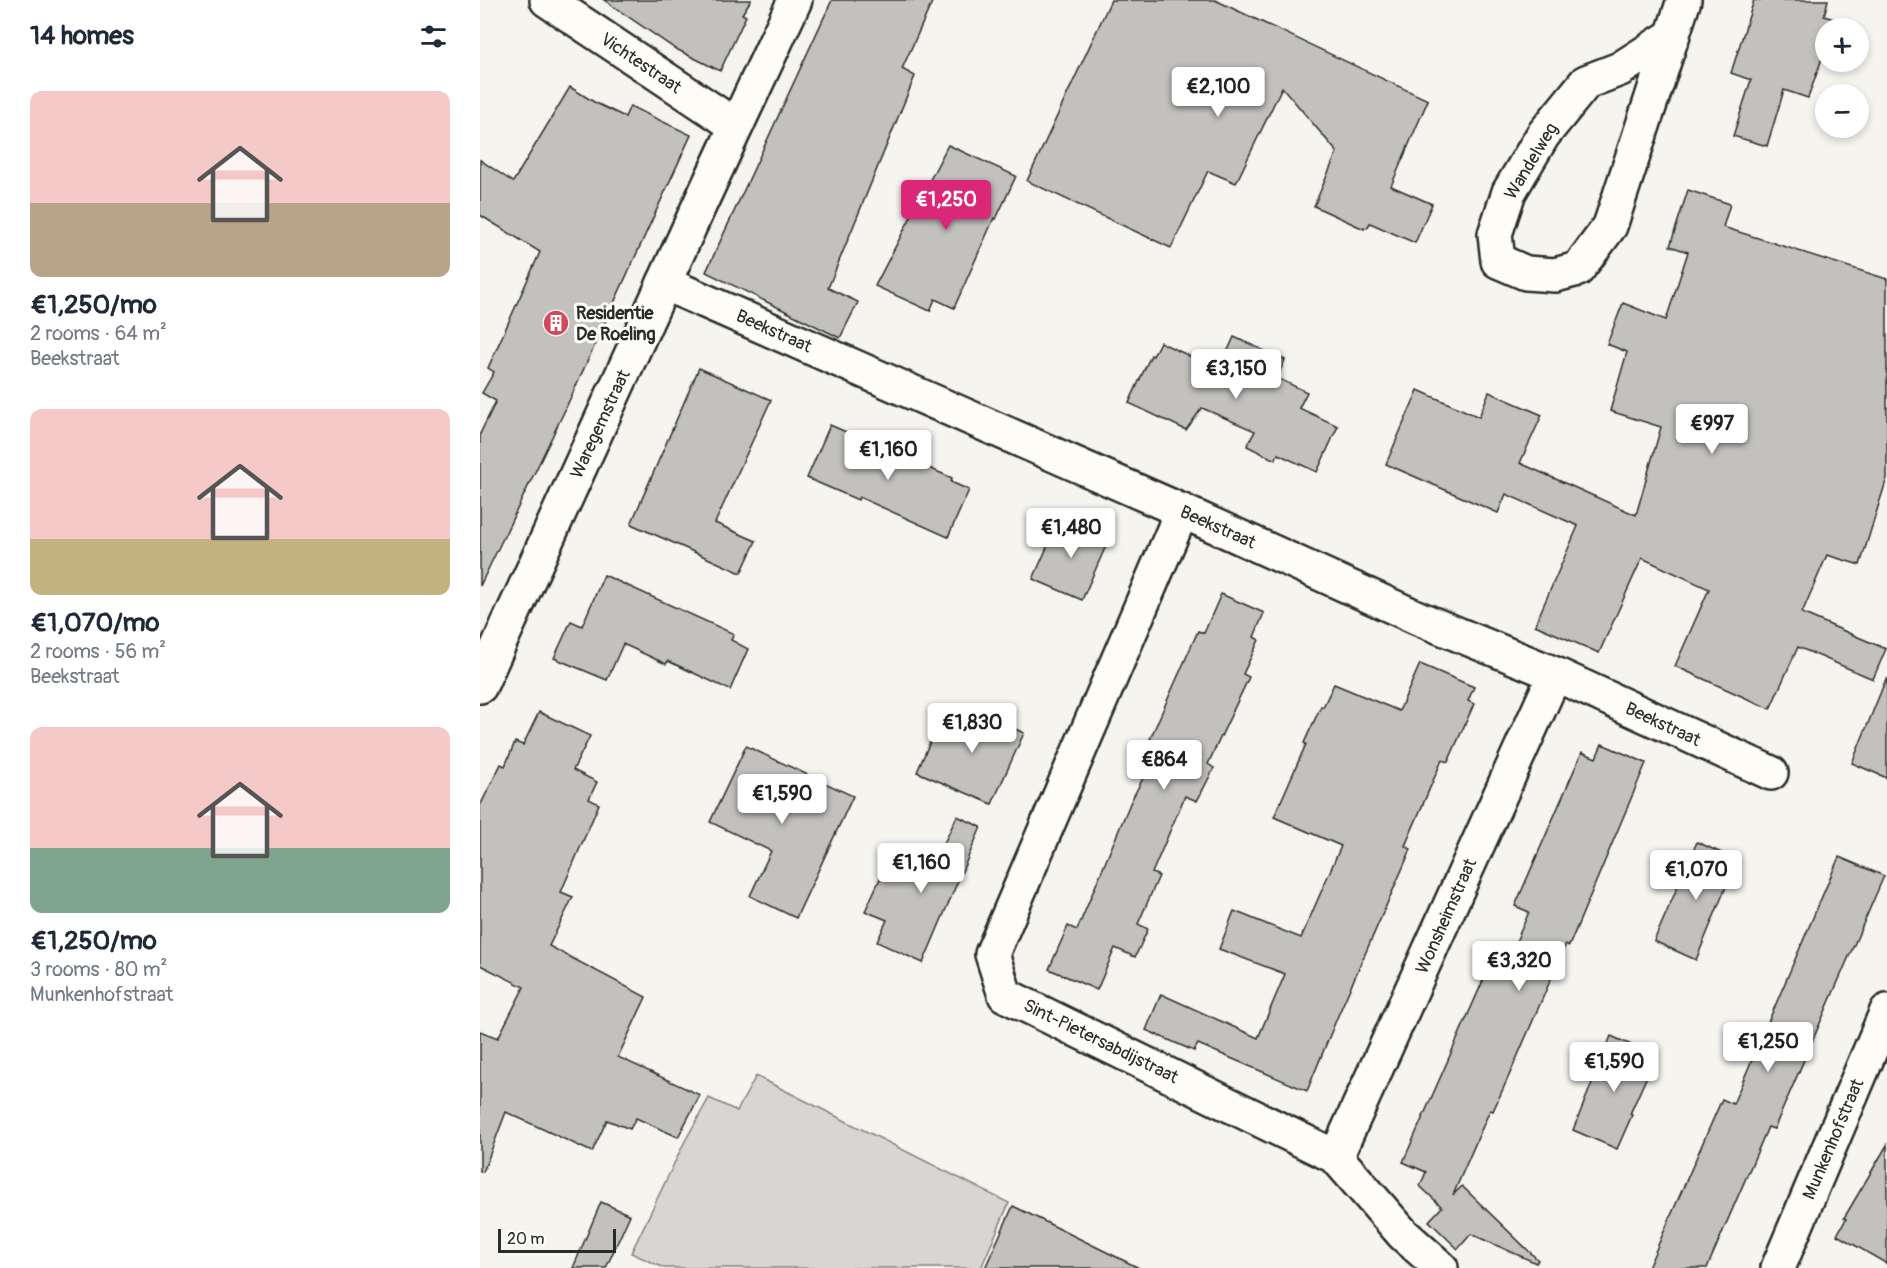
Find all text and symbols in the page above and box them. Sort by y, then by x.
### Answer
map controls [1815,18,1869,138]
button: + [1815,18,1869,72]
text: 14 homes [30,20,134,52]
icon: filters [417,20,450,53]
street label: Vichtestraat [596,28,686,99]
pin: €2,100 [1169,67,1267,118]
text: €2,100 [1186,74,1250,99]
button: − [1815,84,1869,138]
street label: Wandelweg [1500,119,1563,204]
icon: home [186,130,294,238]
pin: €1,250 [897,180,995,231]
text: €1,250 [915,187,977,212]
text: €1,250/mo [30,289,157,321]
place label: Residentie De Roeling [576,302,656,346]
street label: Beekstraat [732,305,816,359]
building icon: Residentie De Roeling [541,308,571,338]
text: 2 rooms · 64 m² [30,321,167,346]
text: Beekstraat [30,346,120,371]
pin: €3,150 [1187,349,1285,400]
text: €3,150 [1205,356,1267,381]
street label: Waregemstraat [565,366,636,482]
pin: €997 [1676,404,1748,455]
text: €997 [1690,411,1734,436]
pin: €1,160 [839,430,937,481]
text: €1,160 [858,437,918,462]
icon: home [186,448,294,556]
street label: Beekstraat [1176,501,1260,555]
pin: €1,480 [1022,508,1120,559]
text: €1,480 [1040,515,1102,540]
text: €1,070/mo [30,607,160,639]
text: 2 rooms · 56 m² [30,639,166,664]
text: Beekstraat [30,664,120,689]
street label: Beekstraat [1621,697,1705,752]
pin: €1,830 [923,703,1021,754]
text: €1,830 [942,710,1003,735]
pin: €864 [1128,740,1200,791]
text: €864 [1141,747,1187,772]
icon: home [186,766,294,874]
pin: €1,590 [733,774,831,825]
text: €1,590 [752,781,812,806]
pin: €1,160 [872,843,970,894]
text: €1,160 [891,850,951,875]
pin: €1,070 [1647,850,1745,901]
street label: Wonsheimstraat [1411,854,1482,977]
text: €1,070 [1664,857,1728,882]
text: €1,250/mo [30,925,157,957]
pin: €3,320 [1470,941,1568,992]
text: €3,320 [1486,948,1552,973]
text: 3 rooms · 80 m² [30,957,167,982]
text: Munkenhofstraat [30,982,173,1007]
street label: Sint-Pietersabdijstraat [1020,994,1183,1089]
pin: €1,250 [1719,1022,1817,1073]
text: €1,250 [1737,1029,1799,1054]
pin: €1,590 [1565,1042,1663,1093]
text: €1,590 [1584,1049,1644,1074]
street label: Munkenhofstraat [1798,1075,1870,1203]
scale bar [498,1226,616,1254]
text: 20 m [507,1229,545,1249]

